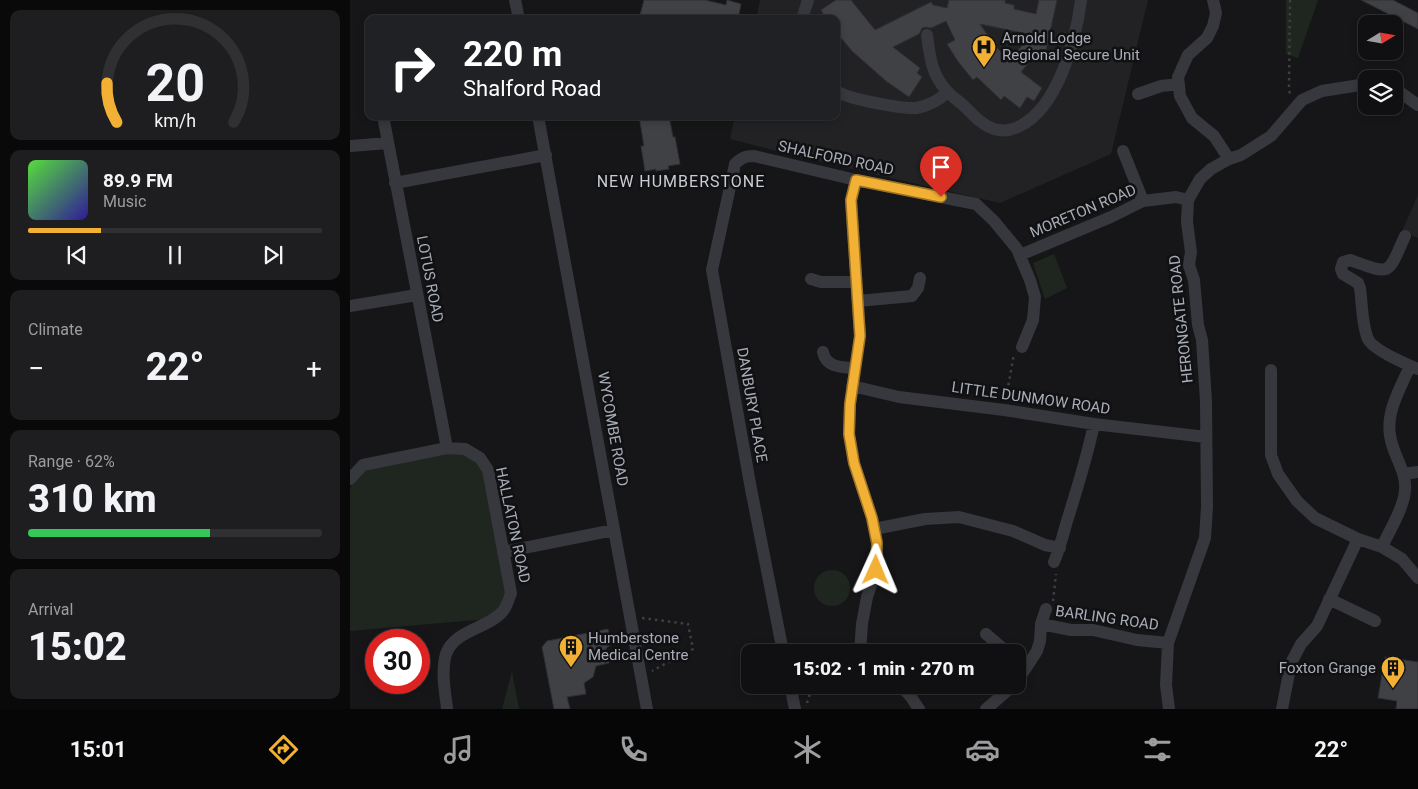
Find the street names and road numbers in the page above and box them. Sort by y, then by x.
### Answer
street label: SHALFORD ROAD [776,137,896,179]
street label: MORETON ROAD [1027,180,1139,242]
street label: LOTUS ROAD [413,234,447,324]
street label: HERONGATE ROAD [1165,254,1197,384]
street label: DANBURY PLACE [733,346,771,464]
street label: WYCOMBE ROAD [594,370,632,488]
street label: LITTLE DUNMOW ROAD [951,378,1111,418]
street label: HALLATON ROAD [492,465,534,585]
street label: BARLING ROAD [1054,602,1160,634]

